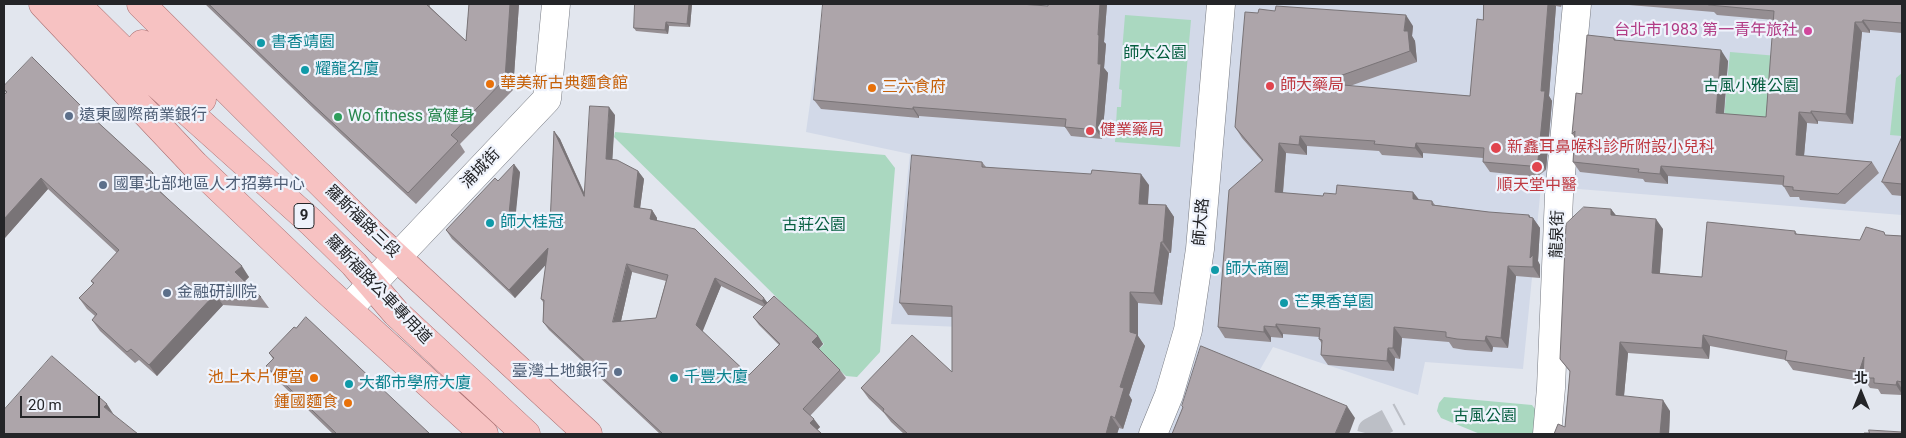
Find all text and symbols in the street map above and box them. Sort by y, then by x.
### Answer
place label: 台北市1983 第一青年旅社 [1614,21,1798,41]
marker: 台北市1983 第一青年旅社 [1802,25,1814,37]
place label: 書香靖園 [271,33,335,53]
marker: 書香靖園 [255,37,267,49]
park label: 師大公園 [1123,44,1187,64]
place label: 耀龍名廈 [315,60,379,80]
marker: 耀龍名廈 [299,64,311,76]
place label: 華美新古典麵食館 [500,74,628,94]
place label: 師大藥局 [1280,76,1344,96]
park label: 古風小雅公園 [1703,77,1799,97]
marker: 華美新古典麵食館 [484,78,496,90]
place label: 三六食府 [882,78,946,98]
marker: 師大藥局 [1264,80,1276,92]
marker: 三六食府 [866,82,878,94]
place label: 遠東國際商業銀行 [79,106,207,126]
place label: Wo fitness 窩健身 [348,107,475,127]
marker: 遠東國際商業銀行 [63,110,75,122]
marker: Wo fitness 窩健身 [332,111,344,123]
place label: 健業藥局 [1100,121,1164,141]
marker: 健業藥局 [1084,125,1096,137]
place label: 新鑫耳鼻喉科診所附設小兒科 [1507,138,1715,158]
marker: 新鑫耳鼻喉科診所附設小兒科 [1489,141,1503,155]
street label: 浦城街 [457,145,505,193]
marker: 順天堂中醫 [1530,160,1544,174]
place label: 國軍北部地區人才招募中心 [113,175,305,195]
place label: 順天堂中醫 [1497,176,1577,196]
marker: 國軍北部地區人才招募中心 [97,179,109,191]
street label: 羅斯福路三段 [321,182,403,262]
street label: 師大路 [1190,197,1214,247]
road number: 9 [294,204,314,228]
street label: 龍泉街 [1548,210,1568,258]
place label: 師大桂冠 [500,213,564,233]
park label: 古莊公園 [782,216,846,236]
marker: 師大桂冠 [484,217,496,229]
street label: 羅斯福路公車專用道 [321,232,435,348]
place label: 師大商圈 [1225,260,1289,280]
marker: 師大商圈 [1209,264,1221,276]
place label: 金融研訓院 [177,283,257,303]
marker: 金融研訓院 [161,287,173,299]
place label: 芒果香草園 [1294,293,1374,313]
marker: 芒果香草園 [1278,297,1290,309]
place label: 臺灣土地銀行 [512,362,608,382]
marker: 臺灣土地銀行 [612,366,624,378]
place label: 池上木片便當 [208,368,304,388]
place label: 千豐大廈 [684,368,748,388]
north arrow [1836,368,1886,418]
text: 北 [1854,370,1868,386]
marker: 池上木片便當 [308,372,320,384]
marker: 千豐大廈 [668,372,680,384]
place label: 大都市學府大廈 [359,374,471,394]
marker: 大都市學府大廈 [343,378,355,390]
scale bar [22,386,102,418]
place label: 鍾國麵食 [274,393,338,413]
text: 20 m [28,396,62,414]
marker: 鍾國麵食 [342,397,354,409]
park label: 古風公園 [1453,407,1517,427]

